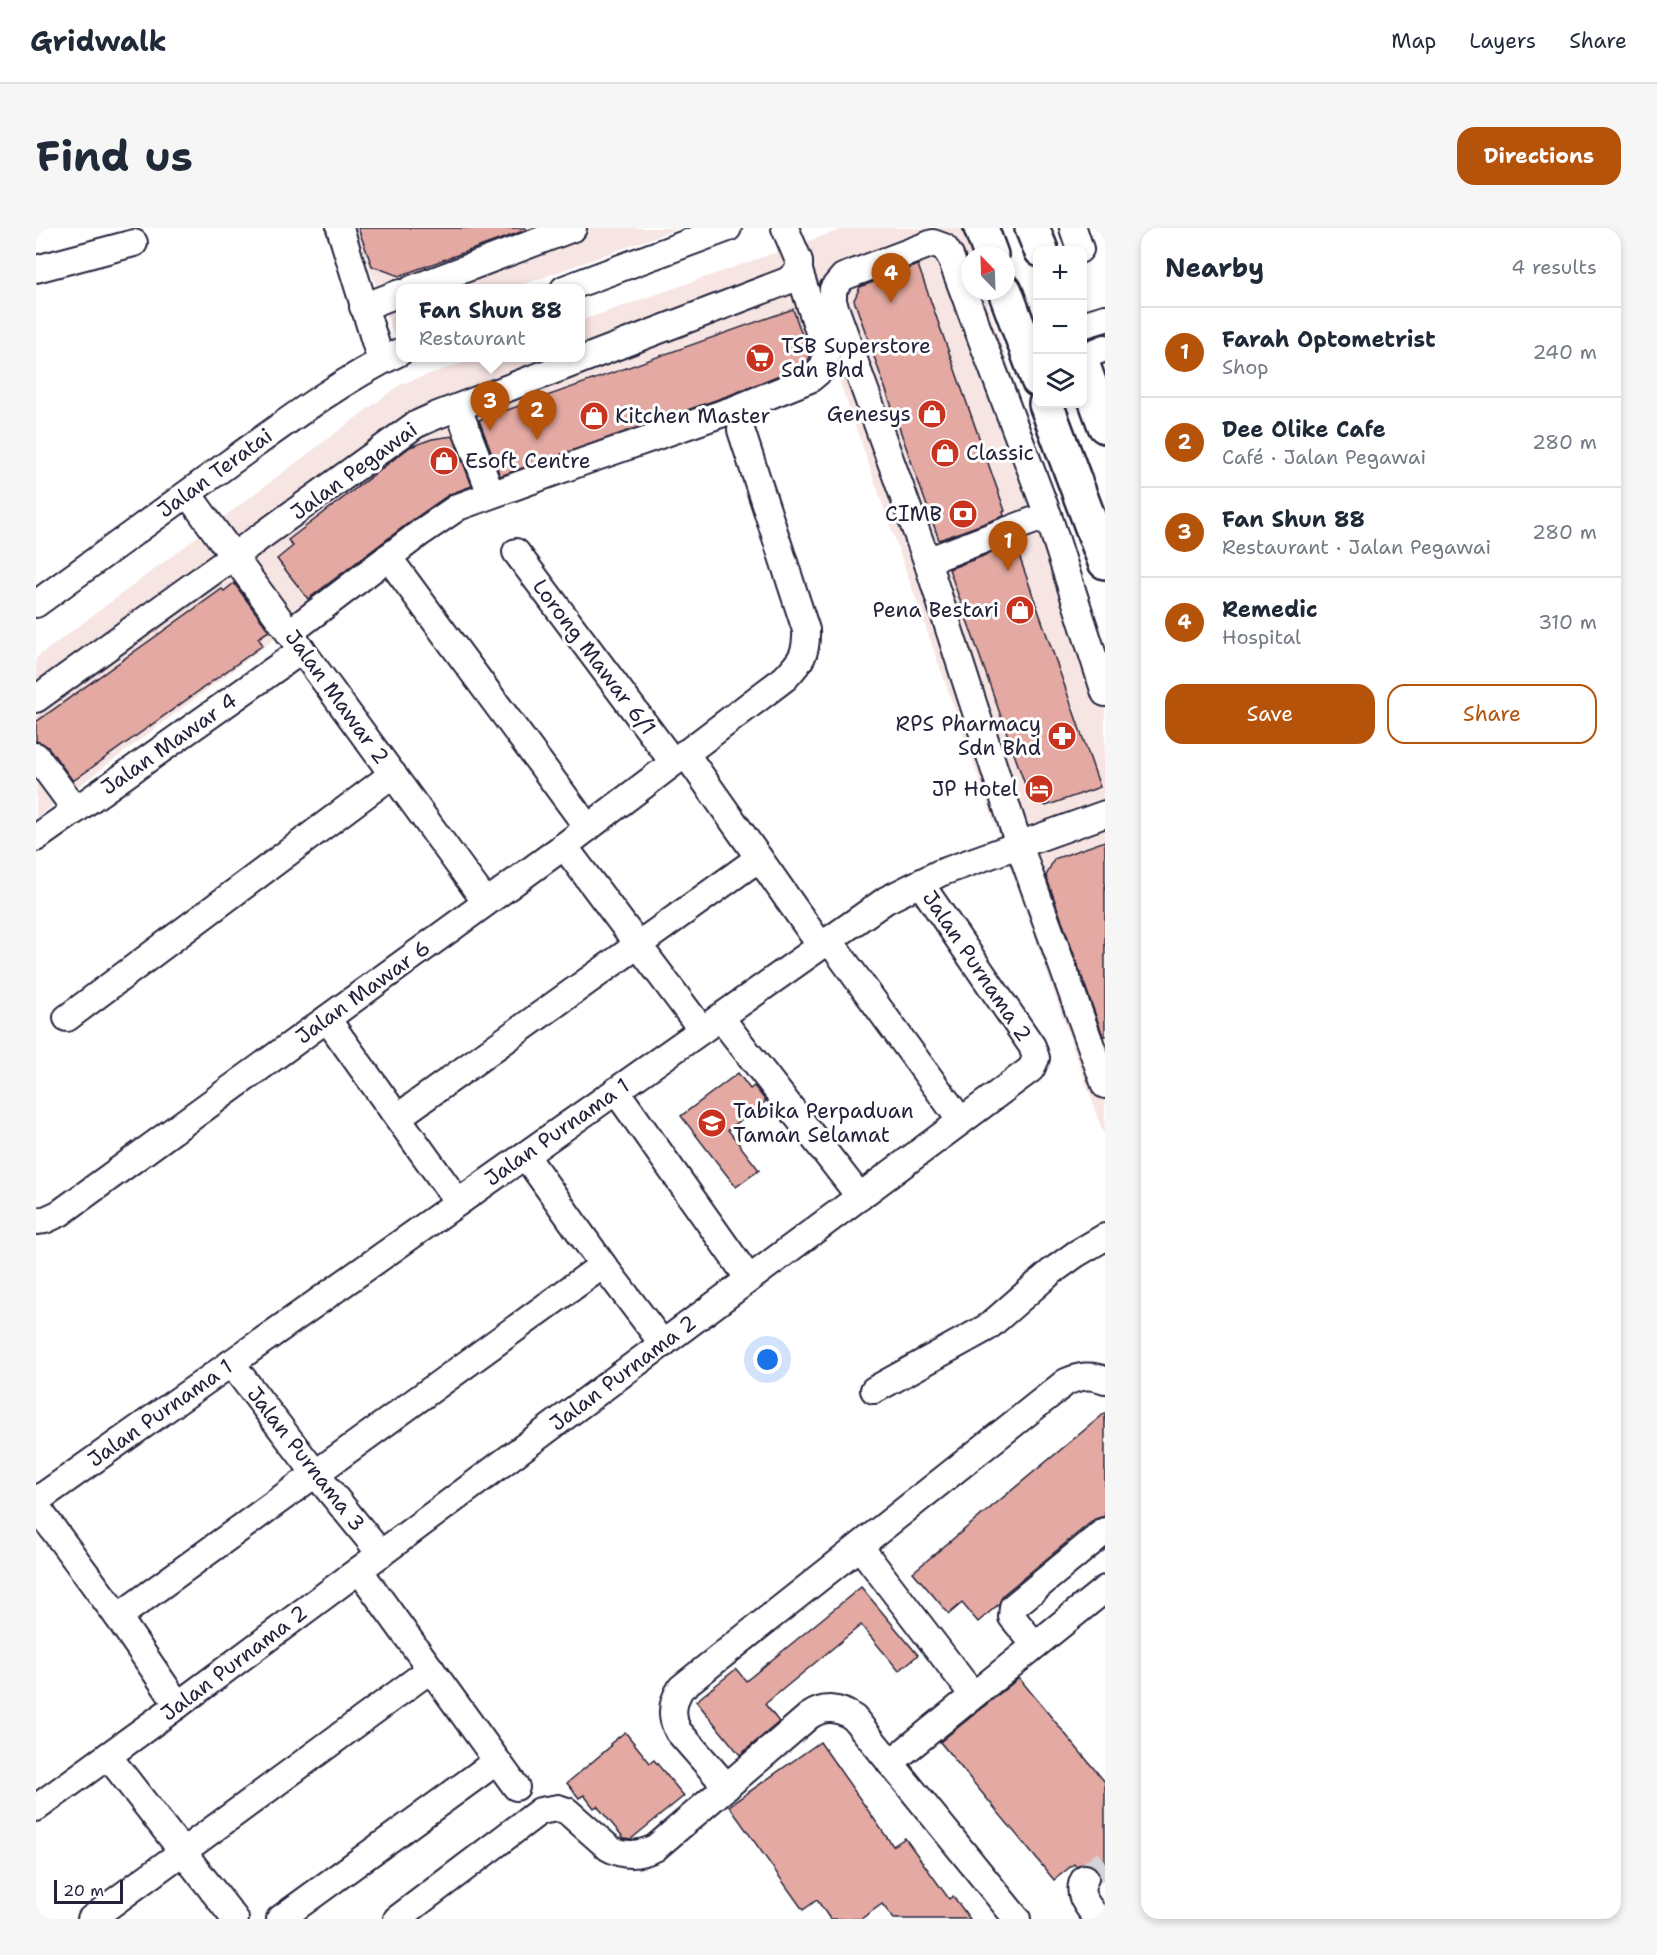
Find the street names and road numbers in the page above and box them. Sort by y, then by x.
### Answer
street label: Jalan Pegawai [285,416,423,526]
street label: Jalan Teratai [152,422,278,524]
street label: Lorong Mawar 6/1 [526,573,662,741]
street label: Jalan Mawar 2 [279,624,395,770]
street label: Jalan Mawar 4 [96,687,242,801]
street label: Jalan Purnama 2 [916,885,1038,1047]
street label: Jalan Mawar 6 [290,934,436,1050]
street label: Jalan Purnama 1 [479,1072,635,1192]
street label: Jalan Purnama 2 [544,1309,702,1437]
street label: Jalan Purnama 1 [82,1353,238,1473]
street label: Jalan Purnama 3 [241,1381,371,1537]
street label: Jalan Purnama 2 [155,1599,313,1727]

